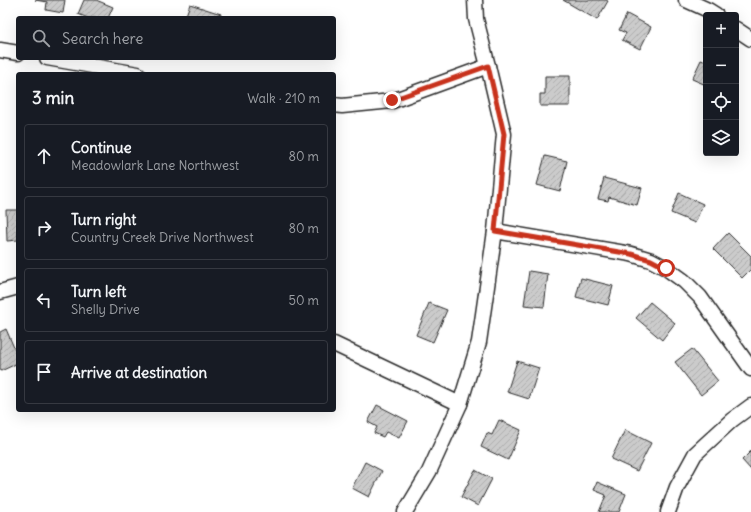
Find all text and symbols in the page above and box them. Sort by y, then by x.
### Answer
map controls [703,12,739,156]
button: + [703,12,739,48]
search box [16,16,336,60]
icon: search [30,27,52,49]
text: Search here [62,29,143,48]
button: − [703,48,739,84]
button: locate [703,84,739,120]
text: 3 min [32,87,74,109]
text: Walk · 210 m [247,90,320,107]
route end [383,91,401,109]
button: layers [703,120,739,156]
text: Continue [71,138,132,157]
icon: ahead [33,145,55,167]
text: 80 m [288,148,319,165]
text: Meadowlark Lane Northwest [71,157,239,174]
text: Turn right [71,210,136,229]
icon: right [33,217,55,239]
text: 80 m [288,220,319,237]
text: Country Creek Drive Northwest [71,229,254,246]
route start [657,259,675,277]
text: Turn left [71,282,126,301]
icon: left [33,289,55,311]
text: 50 m [288,292,319,309]
text: Shelly Drive [71,301,140,318]
icon: arrive [33,361,55,383]
text: Arrive at destination [71,363,207,382]

